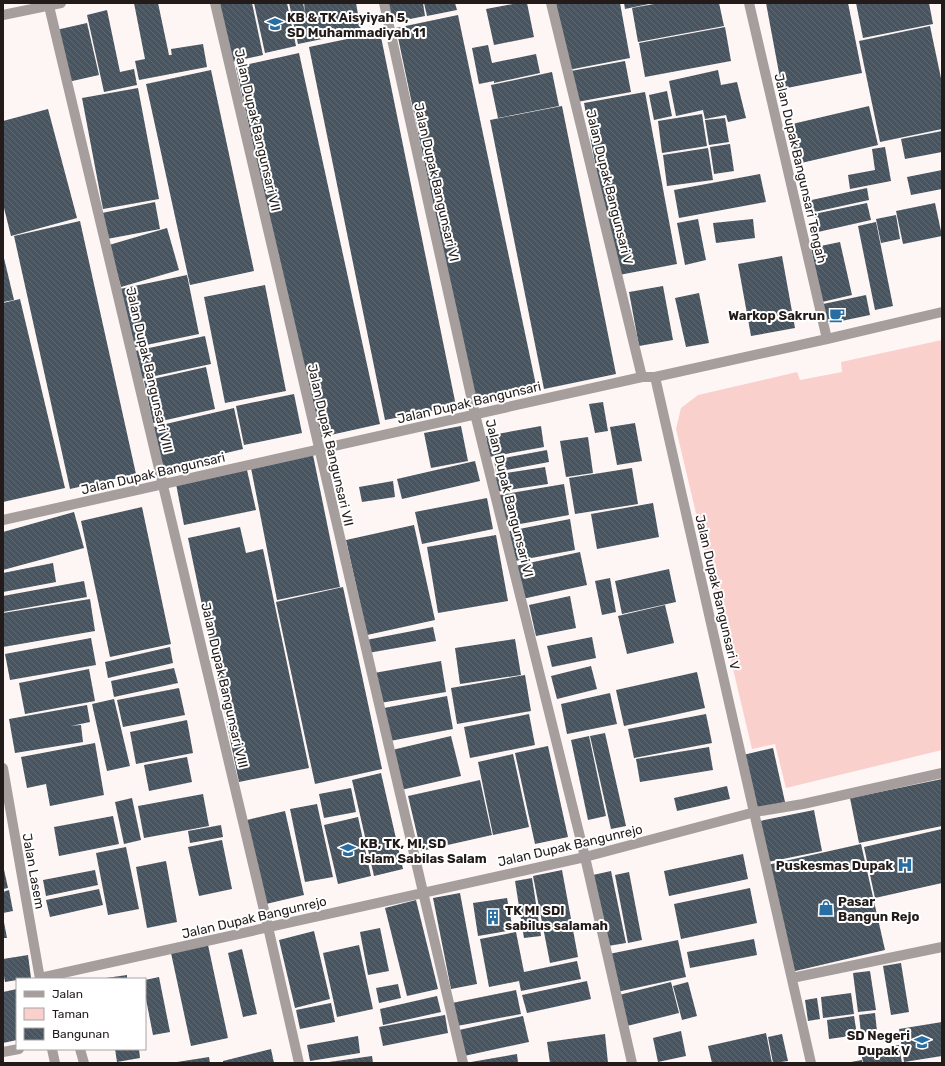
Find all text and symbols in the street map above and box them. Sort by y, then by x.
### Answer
place label: KB & TK Aisyiyah 5, SD Muhammadiyah 11 [287,10,426,40]
school or university icon: KB & TK Aisyiyah 5, SD Muhammadiyah 11 [266,15,284,33]
street label: Jalan Dupak Bangunsari VII [231,48,283,213]
street label: Jalan Dupak Bangunsari Tengah [770,72,830,265]
street label: Jalan Dupak Bangunsari VI [410,101,462,263]
street label: Jalan Dupak Bangunsari V [582,108,636,267]
street label: Jalan Dupak Bangunsari VIII [122,286,176,455]
cafe icon: Warkop Sakrun [828,306,846,324]
place label: Warkop Sakrun [728,308,825,323]
street label: Jalan Dupak Bangunsari VII [304,363,356,528]
street label: Jalan Dupak Bangunsari [396,379,543,427]
street label: Jalan Dupak Bangunsari VI [482,418,536,579]
street label: Jalan Dupak Bangunsari [80,450,227,498]
street label: Jalan Dupak Bangunsari V [691,513,743,672]
street label: Jalan Dupak Bangunsari VIII [197,601,251,770]
street label: Jalan Dupak Bangunrejo [496,821,644,870]
street label: Jalan Lasem [19,832,48,910]
place label: KB, TK, MI, SD Islam Sabilas Salam [360,836,487,866]
school or university icon: KB, TK, MI, SD Islam Sabilas Salam [339,841,357,859]
hospital icon: Puskesmas Dupak [896,856,914,874]
place label: Puskesmas Dupak [776,858,893,873]
street label: Jalan Dupak Bangunrejo [180,893,328,942]
place label: Pasar Bangun Rejo [838,894,919,924]
shop icon: Pasar Bangun Rejo [817,899,835,917]
place label: TK MI SDI sabilus salamah [505,903,608,933]
building icon: TK MI SDI sabilus salamah [484,908,502,926]
legend [16,978,146,1050]
text: Jalan [52,987,83,1001]
text: Taman [52,1007,89,1021]
text: Bangunan [52,1027,109,1041]
place label: SD Negeri Dupak V [847,1028,910,1058]
school or university icon: SD Negeri Dupak V [913,1033,931,1051]

